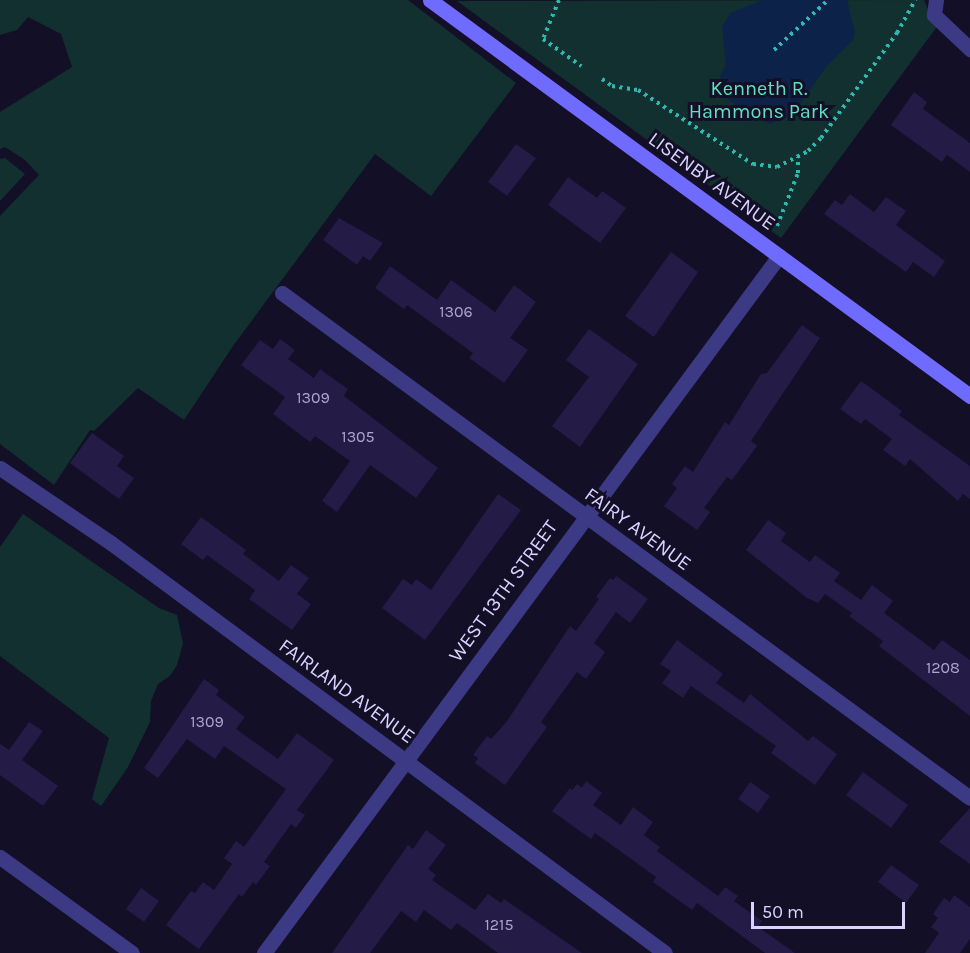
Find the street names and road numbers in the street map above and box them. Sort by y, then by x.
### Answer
street label: LISENBY AVENUE [644,127,780,235]
street label: FAIRY AVENUE [580,482,696,576]
street label: WEST 13TH STREET [444,515,562,667]
street label: FAIRLAND AVENUE [274,634,420,748]

